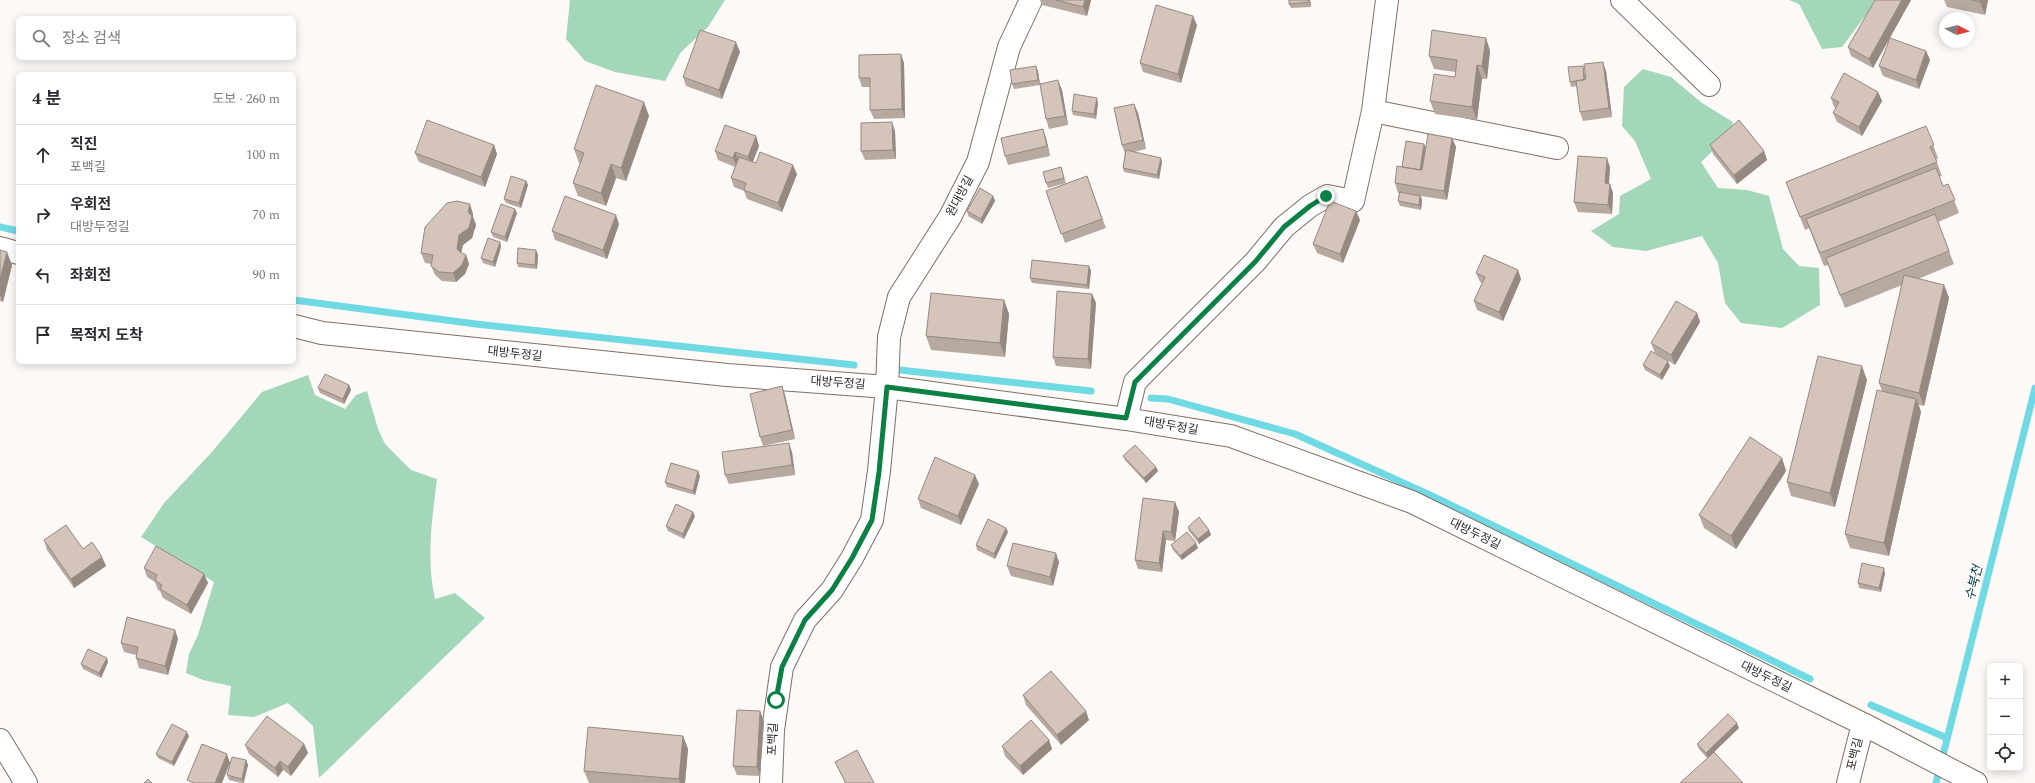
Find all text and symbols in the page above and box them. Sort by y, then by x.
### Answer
north arrow [1939,12,1975,48]
search box [16,16,296,60]
icon: search [30,27,52,49]
text: 장소 검색 [62,27,121,50]
text: 4 분 [32,86,61,112]
text: 도보 · 260 m [212,89,280,109]
text: 직진 [70,133,98,156]
icon: ahead [32,144,54,166]
text: 100 m [246,145,280,165]
text: 포백길 [70,157,106,177]
street label: 원대방길 [941,172,979,220]
route end [1317,187,1335,205]
text: 우회전 [70,193,111,216]
icon: right [32,204,54,226]
text: 70 m [253,205,280,225]
text: 대방두정길 [70,217,130,237]
icon: left [32,264,54,286]
text: 좌회전 [70,264,111,287]
text: 90 m [253,265,280,285]
icon: arrive [32,324,54,346]
text: 목적지 도착 [70,324,143,347]
street label: 대방두정길 [487,342,543,366]
street label: 대방두정길 [810,372,866,394]
street label: 대방두정길 [1142,412,1200,440]
street label: 대방두정길 [1446,513,1504,555]
water label: 수북천 [1960,562,1988,603]
street label: 대방두정길 [1737,656,1795,698]
map controls [1987,663,2023,771]
button: + [1987,663,2023,699]
route start [767,691,785,709]
button: − [1987,699,2023,735]
street label: 포백길 [763,722,783,756]
button: locate [1987,735,2023,771]
street label: 포백길 [1842,736,1868,772]

